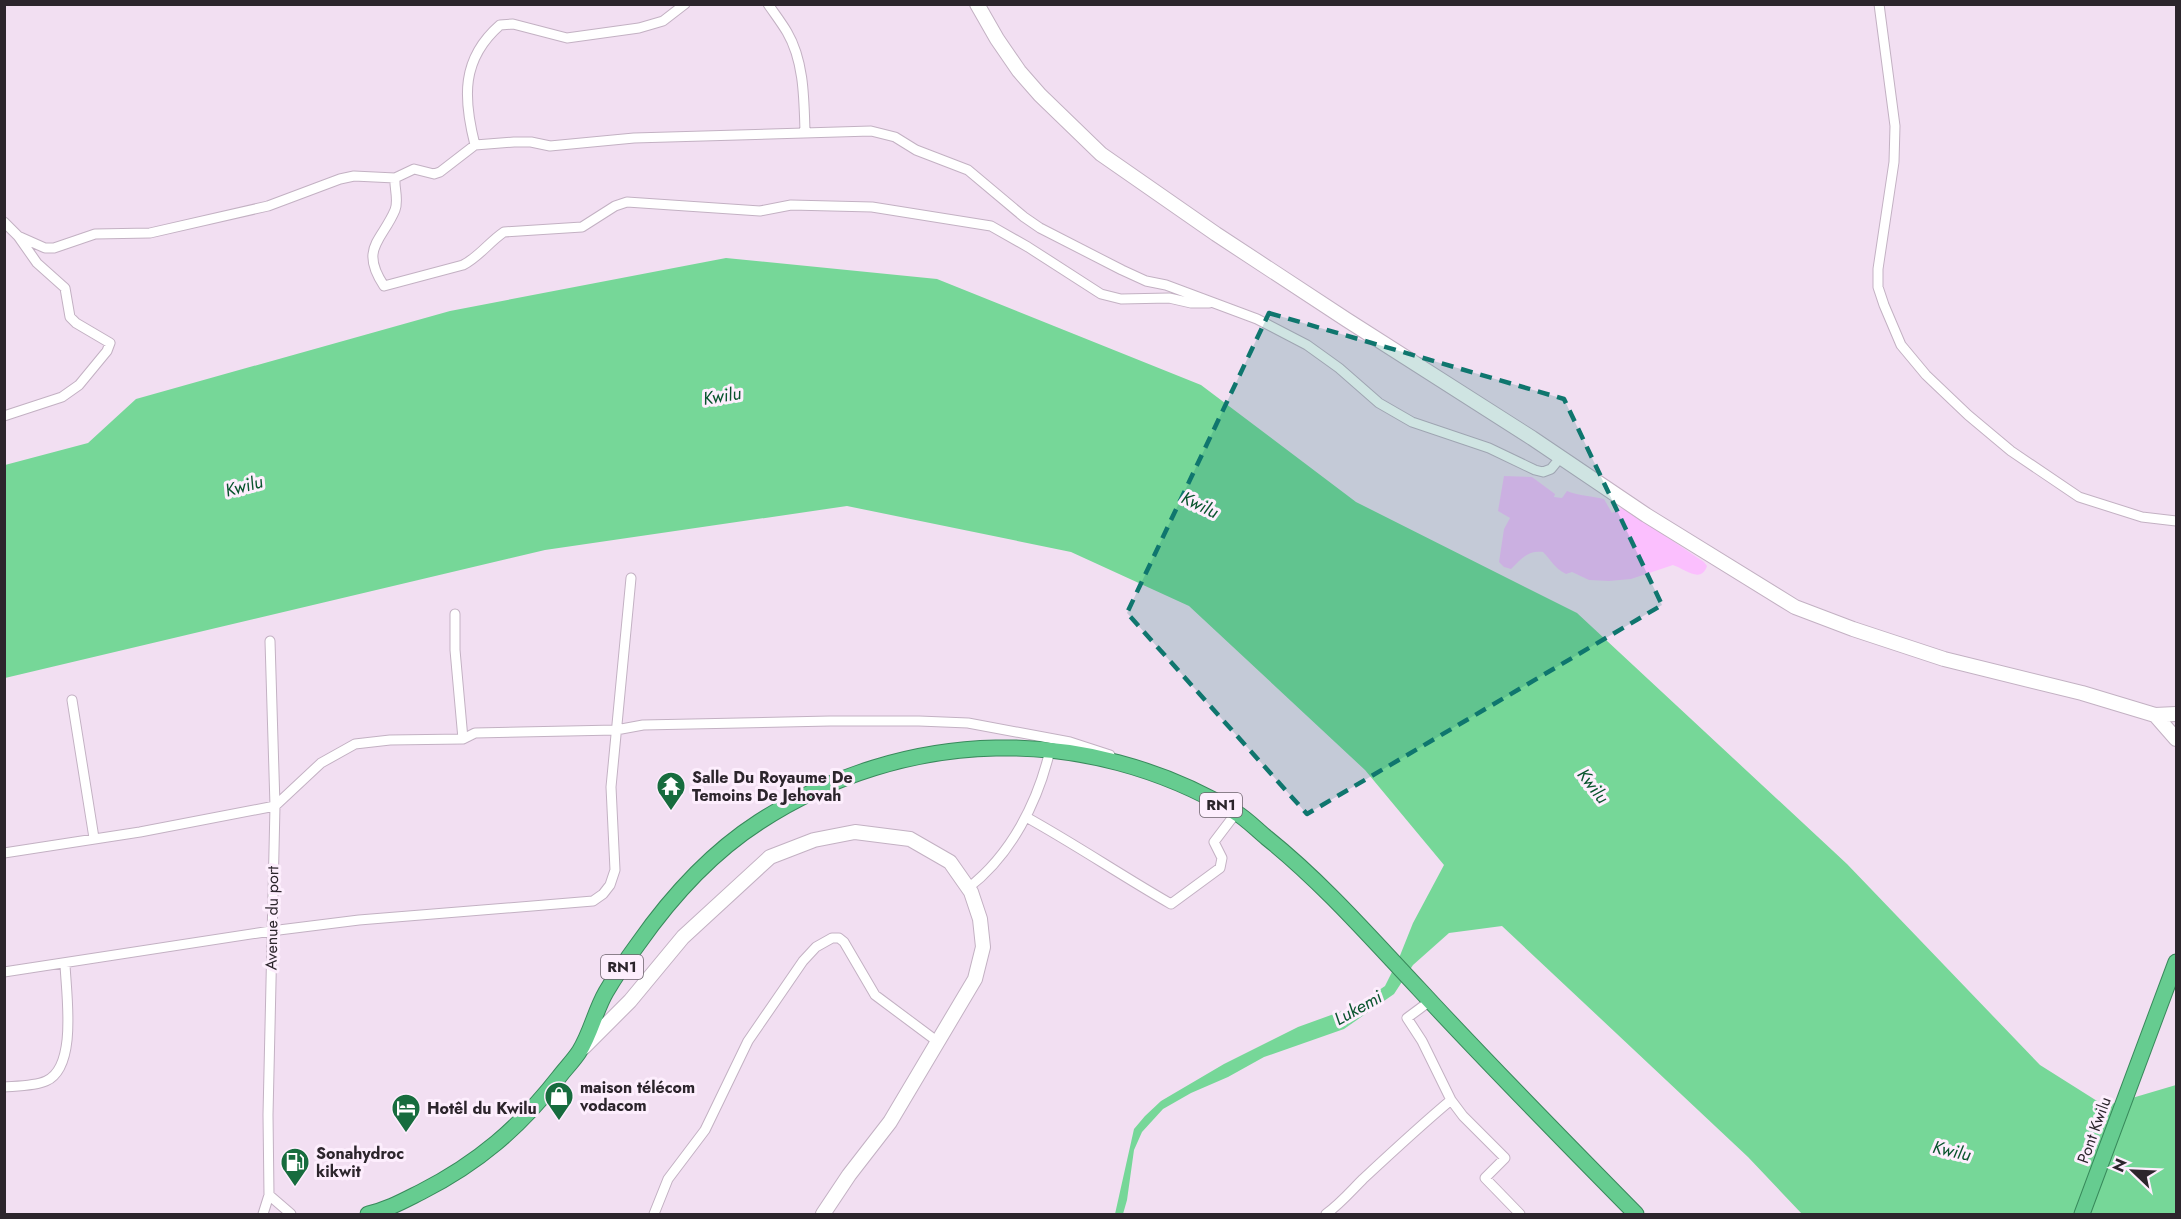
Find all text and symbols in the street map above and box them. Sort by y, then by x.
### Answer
water label: Kwilu [701,380,743,412]
water label: Kwilu [222,468,266,504]
water label: Kwilu [1177,485,1223,525]
water label: Kwilu [1571,763,1615,809]
place label: Salle Du Royaume De Temoins De Jehovah [692,766,853,807]
temple icon: Salle Du Royaume De Temoins De Jehovah [655,770,687,812]
road number: RN1 [1200,793,1242,817]
street label: Avenue du port [260,866,284,970]
road number: RN1 [601,955,643,979]
water label: Lukemi [1329,984,1387,1032]
place label: maison télécom vodacom [579,1076,695,1117]
shop icon: maison télécom vodacom [543,1080,575,1122]
hotel icon: Hotêl du Kwilu [390,1092,422,1134]
street label: Pont Kwilu [2071,1093,2117,1167]
place label: Hotêl du Kwilu [427,1097,537,1120]
water label: Kwilu [1930,1134,1974,1168]
north arrow [2103,1141,2163,1201]
place label: Sonahydroc kikwit [316,1142,404,1183]
fuel station icon: Sonahydroc kikwit [279,1146,311,1188]
text: N [2107,1155,2133,1176]

